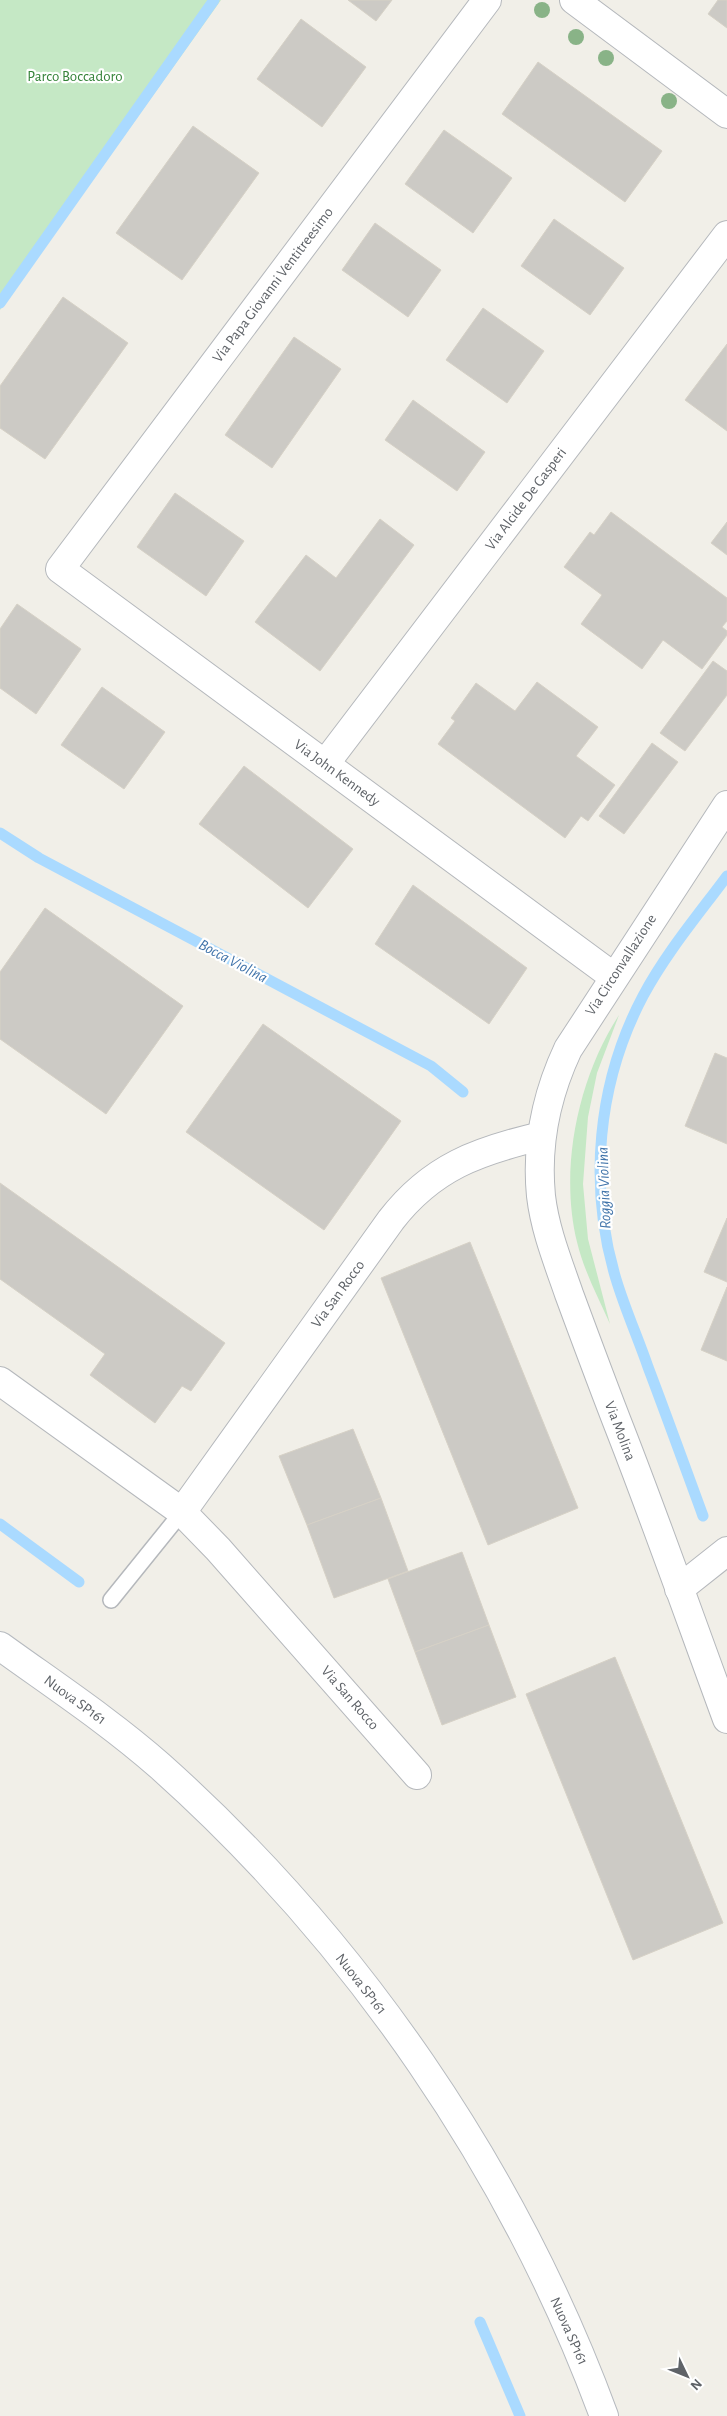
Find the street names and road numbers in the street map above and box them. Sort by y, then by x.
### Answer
street label: Via Papa Giovanni Ventitreesimo [210,205,336,365]
street label: Via Alcide De Gasperi [483,445,569,553]
street label: Via John Kennedy [291,737,383,809]
street label: Via Circonvallazione [583,912,659,1018]
street label: Via San Rocco [309,1257,367,1331]
street label: Via Molina [602,1399,638,1463]
street label: Via San Rocco [318,1663,382,1733]
street label: Nuova SP161 [41,1673,109,1727]
street label: Nuova SP161 [333,1951,389,2017]
street label: Nuova SP161 [547,2295,591,2367]

